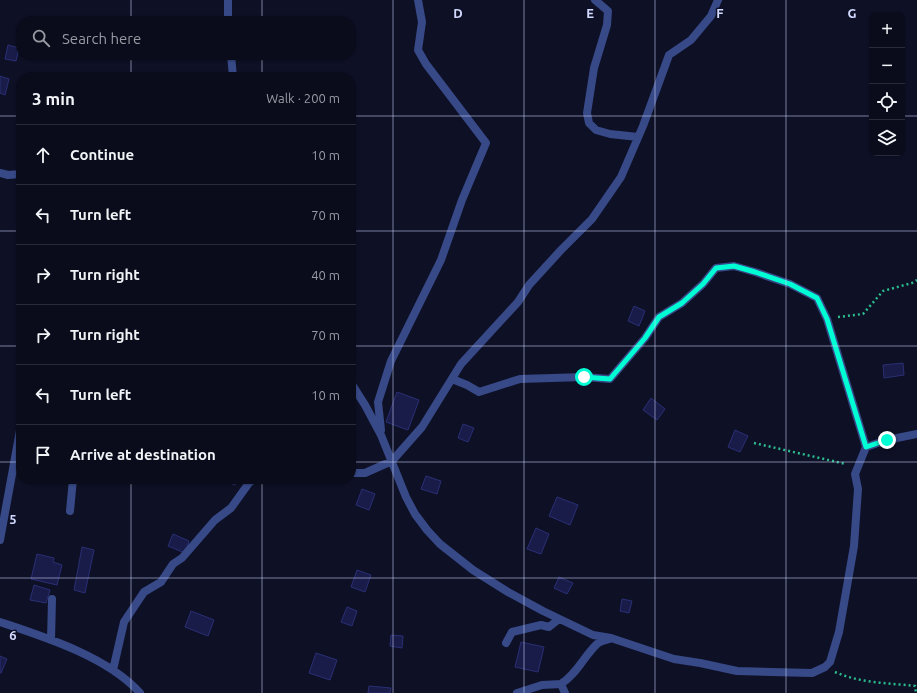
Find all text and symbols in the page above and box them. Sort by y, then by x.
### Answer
text: D [453,6,463,20]
text: E [586,6,594,20]
text: F [716,6,724,20]
text: G [848,6,857,20]
map controls [869,12,905,156]
button: + [869,12,905,48]
search box [16,16,356,60]
icon: search [30,27,52,49]
text: Search here [62,30,141,47]
button: − [869,48,905,84]
button: locate [869,84,905,120]
text: 3 min [32,89,75,108]
text: Walk · 200 m [266,91,340,105]
button: layers [869,120,905,156]
icon: ahead [32,144,54,166]
text: Continue [70,146,134,163]
text: 10 m [311,148,340,162]
icon: left [32,204,54,226]
text: Turn left [70,206,131,223]
text: 70 m [311,208,340,222]
icon: right [32,264,54,286]
text: Turn right [70,266,140,283]
text: 40 m [311,268,340,282]
icon: right [32,324,54,346]
text: Turn right [70,326,140,343]
text: 70 m [311,328,340,342]
route start [575,368,593,386]
icon: left [32,384,54,406]
text: Turn left [70,386,131,403]
text: 10 m [311,388,340,402]
route end [878,431,896,449]
icon: arrive [32,444,54,466]
text: Arrive at destination [70,446,216,463]
text: 5 [9,512,17,526]
text: 6 [9,628,17,642]

